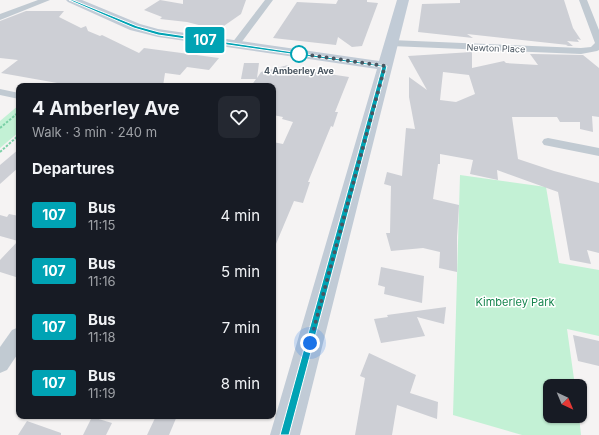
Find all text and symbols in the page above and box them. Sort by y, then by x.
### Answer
line badge: 107 [182,27,228,53]
text: 107 [193,31,217,48]
street label: Newton Place [466,41,526,55]
marker: 4 Amberley Ave [290,45,308,63]
place label: 4 Amberley Ave [264,65,335,76]
button: heart [218,96,260,138]
text: 4 Amberley Ave [32,97,180,120]
text: Walk · 3 min · 240 m [32,124,157,140]
text: Departures [32,159,114,178]
text: Bus [88,198,116,217]
text: 107 [42,206,66,223]
text: 4 min [220,206,260,225]
text: 11:15 [88,217,116,233]
text: Bus [88,254,116,273]
text: 107 [42,262,66,279]
text: 5 min [221,262,260,281]
text: 11:16 [88,273,116,289]
park label: Kimberley Park [475,295,555,309]
text: Bus [88,310,116,329]
text: 107 [42,318,66,335]
text: 7 min [222,318,260,337]
text: 11:18 [88,329,116,345]
your location [300,333,320,353]
text: Bus [88,366,116,385]
text: 107 [42,374,66,391]
text: 8 min [221,374,260,393]
north arrow [543,379,587,423]
map controls [543,379,587,423]
text: 11:19 [88,385,116,401]

